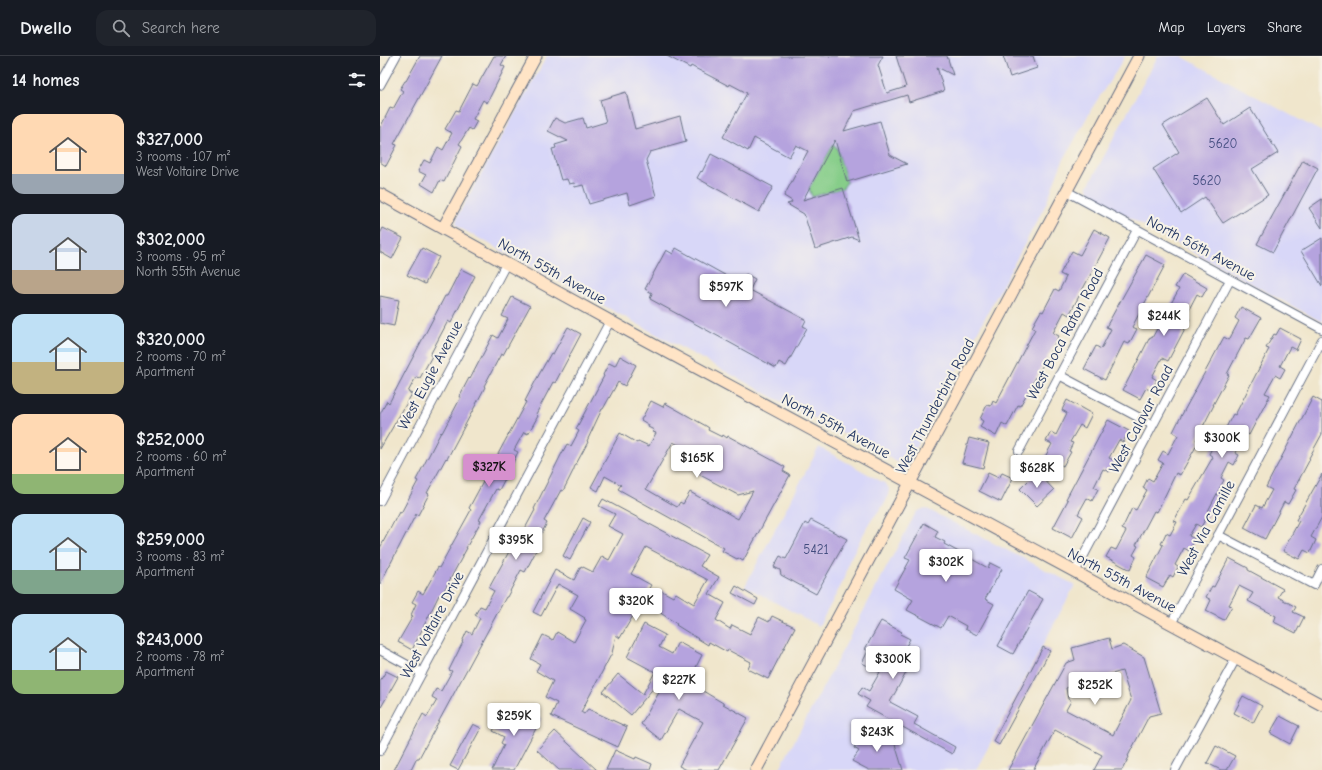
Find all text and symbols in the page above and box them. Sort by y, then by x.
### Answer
search box [96,10,376,46]
text: Dwello [20,17,72,39]
icon: search [110,17,132,39]
text: Search here [142,19,220,37]
text: Map [1158,19,1185,36]
text: Layers [1207,19,1245,36]
text: Share [1267,19,1302,36]
icon: filters [346,69,368,91]
text: 14 homes [12,71,79,90]
icon: home [44,130,92,178]
text: $327,000 [136,130,203,149]
house number: 5620 [1209,136,1237,151]
text: 3 rooms · 107 m² [136,149,230,164]
text: West Voltaire Drive [136,164,239,179]
house number: 5620 [1193,173,1221,188]
street label: North 56th Avenue [1144,212,1259,284]
icon: home [44,230,92,278]
text: $302,000 [136,230,205,249]
street label: North 55th Avenue [495,234,609,308]
text: 3 rooms · 95 m² [136,249,225,264]
text: North 55th Avenue [136,264,240,279]
street label: West Boca Raton Road [1023,265,1107,403]
pin: $597K [698,274,754,308]
text: $597K [709,279,743,294]
pin: $244K [1136,303,1192,337]
text: $244K [1147,308,1181,323]
street label: West Eugie Avenue [394,317,467,433]
icon: home [44,330,92,378]
text: $320,000 [136,330,205,349]
street label: West Thunderbird Road [892,335,978,477]
text: 2 rooms · 70 m² [136,349,225,364]
street label: West Calavar Road [1105,362,1177,476]
text: Apartment [136,364,194,379]
street label: North 55th Avenue [779,390,894,462]
pin: $300K [1194,425,1250,459]
icon: home [44,430,92,478]
text: $252,000 [136,430,205,449]
text: $300K [1204,430,1240,445]
pin: $165K [669,445,725,479]
text: 2 rooms · 60 m² [136,449,226,464]
text: $165K [680,450,714,465]
pin: $327K [461,454,517,488]
pin: $628K [1009,455,1065,489]
text: $327K [472,459,506,474]
text: $628K [1019,460,1055,475]
text: Apartment [136,464,194,479]
street label: West Via Camille [1173,477,1239,579]
pin: $395K [488,527,544,561]
icon: home [44,530,92,578]
text: $259,000 [136,530,205,549]
text: $395K [498,532,534,547]
house number: 5421 [803,542,829,557]
street label: North 55th Avenue [1065,544,1180,616]
text: 3 rooms · 83 m² [136,549,224,564]
pin: $302K [918,549,974,583]
text: $302K [928,554,964,569]
text: Apartment [136,564,194,579]
street label: West Voltaire Drive [396,568,468,682]
pin: $320K [608,588,664,622]
text: $320K [618,593,654,608]
icon: home [44,630,92,678]
text: $243,000 [136,630,203,649]
pin: $300K [865,646,921,680]
text: 2 rooms · 78 m² [136,649,224,664]
text: $300K [875,651,911,666]
text: Apartment [136,664,194,679]
pin: $227K [651,667,707,701]
text: $227K [662,672,696,687]
pin: $252K [1067,672,1123,706]
text: $252K [1078,677,1113,692]
pin: $259K [486,703,542,737]
text: $259K [496,708,532,723]
pin: $243K [849,719,905,753]
text: $243K [860,724,894,739]

